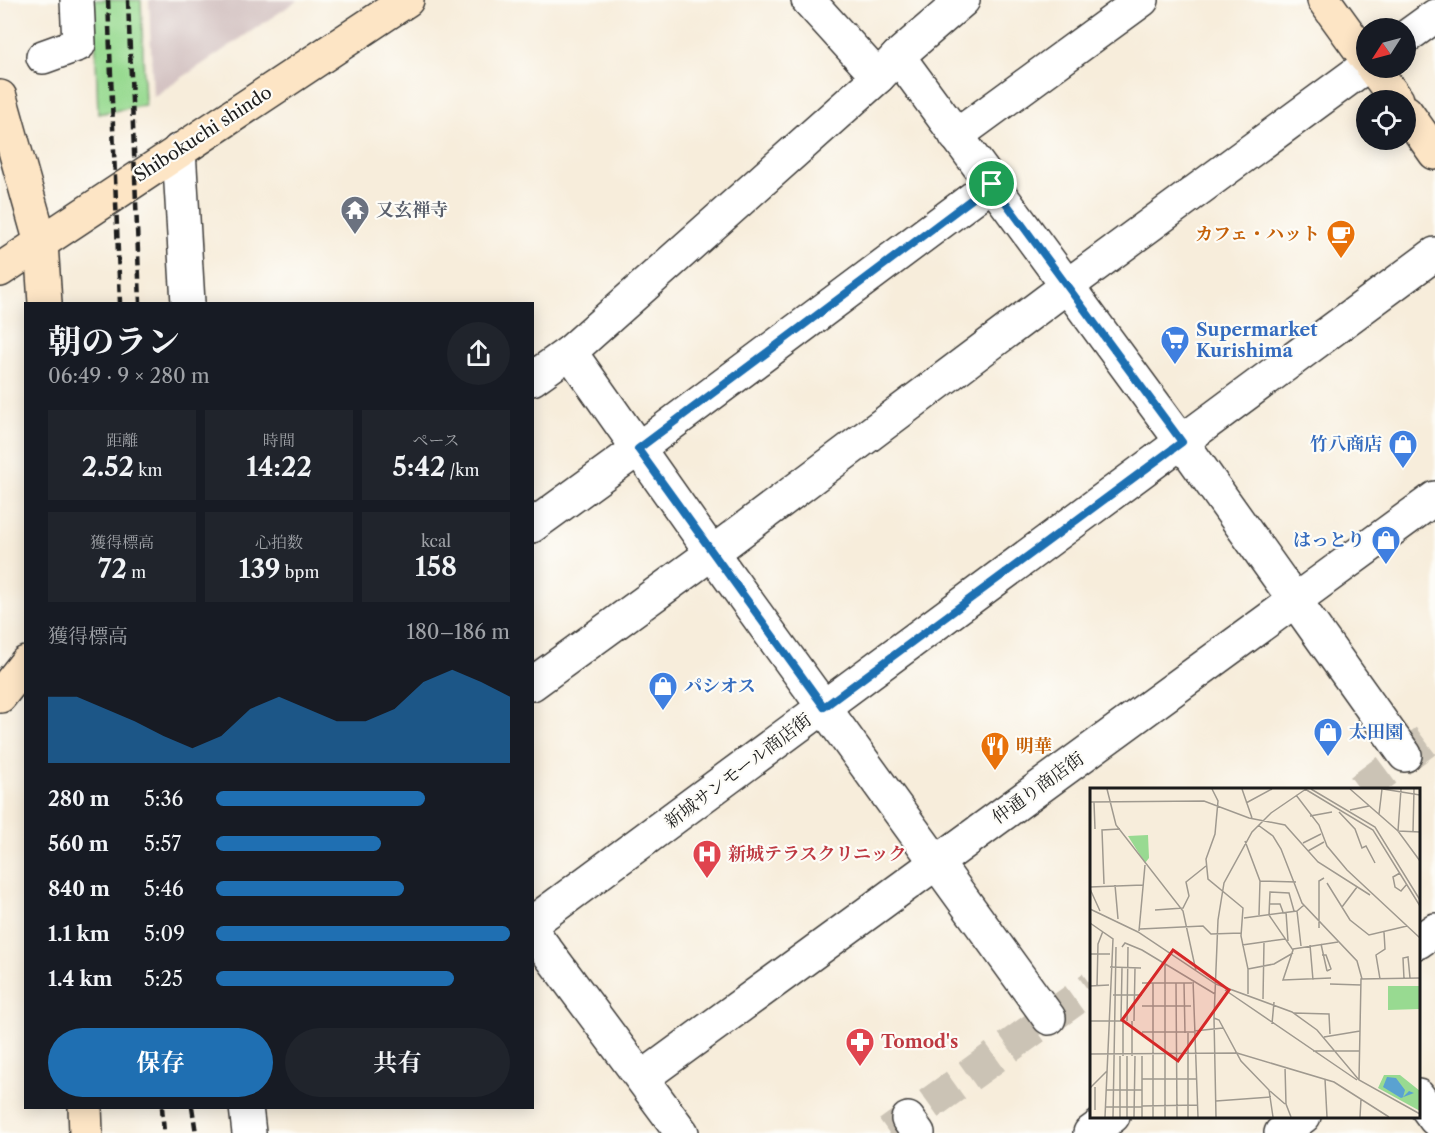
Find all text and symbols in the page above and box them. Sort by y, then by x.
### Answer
north arrow [1356,18,1416,78]
map controls [1356,18,1416,150]
street label: Shibokuchi shindo [130,81,276,187]
button: locate [1356,90,1416,150]
pin [966,158,1017,209]
icon: arrive [975,167,1008,200]
temple icon: 又玄禅寺 [339,194,371,236]
place label: 又玄禅寺 [376,199,448,221]
cafe icon: カフェ・ハット [1325,218,1357,260]
place label: カフェ・ハット [1195,223,1320,245]
place label: Supermarket Kurishima [1196,319,1318,362]
text: 朝のラン [48,321,180,362]
button: share [447,322,510,385]
supermarket icon: Supermarket Kurishima [1159,324,1191,366]
text: 06:49 · 9 × 280 m [48,364,210,388]
shop icon: 竹八商店 [1387,428,1419,470]
text: 距離 [106,430,138,450]
text: 時間 [263,430,295,450]
text: ペース [412,430,460,450]
place label: 竹八商店 [1310,433,1382,455]
text: 2.52 [82,451,134,483]
text: 14:22 [246,451,312,483]
text: 5:42 [392,451,445,483]
text: km [134,460,162,480]
text: /km [445,460,480,480]
shop icon: はっとり [1370,524,1402,566]
place label: はっとり [1293,529,1365,551]
text: kcal [421,531,451,551]
text: 獲得標高 [90,532,154,552]
text: 心拍数 [255,532,303,552]
text: 158 [415,551,457,583]
text: 72 [98,553,127,585]
text: 139 [239,553,281,585]
text: m [127,562,146,582]
text: bpm [281,562,319,582]
text: 180–186 m [406,620,510,644]
text: 獲得標高 [48,624,128,648]
shop icon: パシオス [647,670,679,712]
place label: パシオス [684,675,756,697]
street label: 新城サンモール商店街 [660,709,816,833]
shop icon: 太田園 [1312,716,1344,758]
place label: 太田園 [1349,721,1403,743]
restaurant icon: 明華 [979,730,1011,772]
place label: 明華 [1016,735,1052,757]
street label: 仲通り商店街 [988,747,1088,829]
text: 280 m [48,787,110,811]
text: 5:36 [144,787,183,811]
inset map [1090,788,1420,1118]
text: 560 m [48,832,109,856]
text: 5:57 [144,832,181,856]
hospital icon: 新城テラスクリニック [691,838,723,880]
place label: 新城テラスクリニック [728,843,906,865]
text: 840 m [48,877,110,901]
text: 5:46 [144,877,184,901]
text: 1.1 km [48,922,110,946]
text: 5:09 [144,922,185,946]
text: 1.4 km [48,967,113,991]
text: 5:25 [144,967,183,991]
pharmacy icon: Tomod's [844,1026,876,1068]
button: 保存 [48,1028,273,1097]
button: 共有 [285,1028,510,1097]
place label: Tomod's [881,1031,958,1053]

